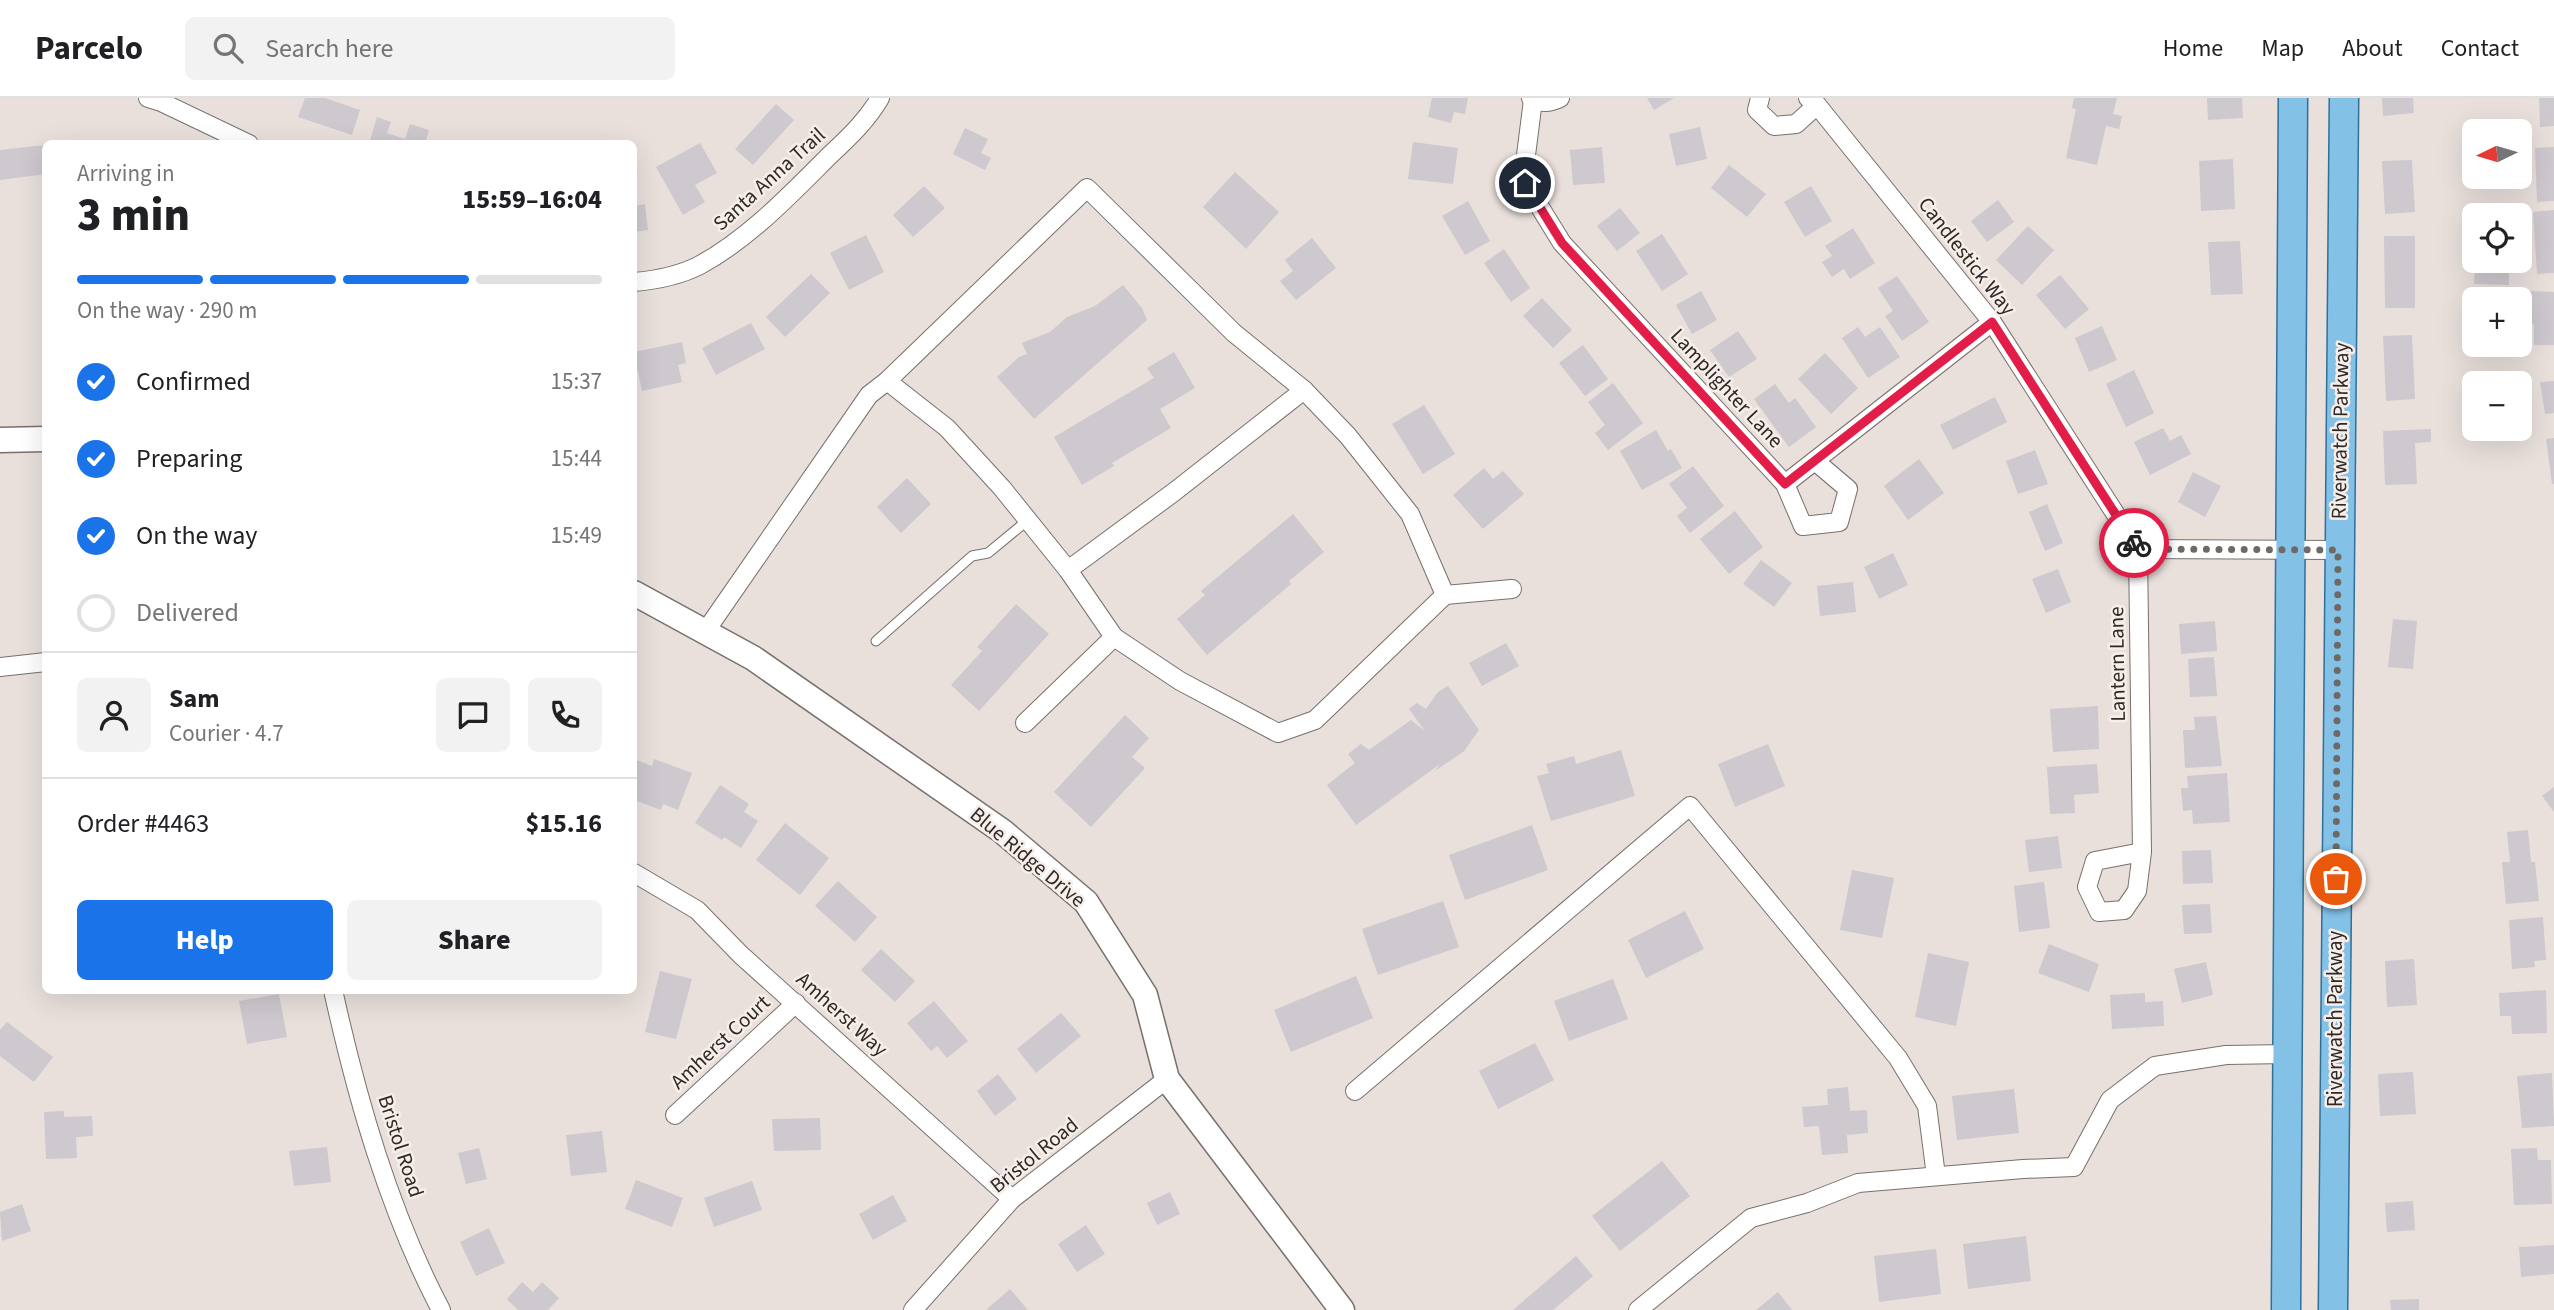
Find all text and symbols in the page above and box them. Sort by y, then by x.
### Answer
search box [185,17,675,80]
text: Parcelo [35,25,143,72]
icon: search [209,29,247,67]
text: Search here [265,30,393,67]
text: Home [2163,31,2223,66]
text: Map [2261,31,2304,66]
text: About [2342,31,2403,66]
text: Contact [2441,31,2519,66]
north arrow [2462,119,2532,189]
map controls [2462,119,2532,441]
street label: Santa Anna Trail [706,120,832,238]
pin [1495,153,1555,213]
text: Arriving in [77,157,175,190]
icon: home [1506,164,1544,202]
text: 15:59–16:04 [462,181,602,218]
text: 3 min [77,183,190,248]
street label: Candlestick Way [1911,190,2023,322]
button: locate [2462,203,2532,273]
button: + [2462,287,2532,357]
text: On the way · 290 m [77,294,257,327]
street label: Lamplighter Lane [1664,322,1790,454]
street label: Riverwatch Parkway [2323,342,2357,520]
icon: check [77,363,115,401]
text: Confirmed [136,363,251,400]
text: 15:37 [551,365,602,398]
button: − [2462,371,2532,441]
icon: check [77,440,115,478]
text: Preparing [136,440,242,477]
text: 15:44 [551,442,602,475]
courier [2099,508,2169,578]
icon: check [77,517,115,555]
text: On the way [136,517,257,554]
text: 15:49 [551,519,602,552]
icon: bike [2115,524,2153,562]
text: Delivered [136,594,239,631]
street label: Lantern Lane [2101,606,2133,722]
button: person [77,678,151,752]
button: chat [436,678,510,752]
button: phone [528,678,602,752]
text: Sam [169,680,219,717]
text: Courier · 4.7 [169,717,284,750]
street label: Blue Ridge Drive [964,800,1092,914]
text: Order #4463 [77,805,209,842]
text: $15.16 [526,805,602,842]
pin [2306,849,2366,909]
icon: bag [2317,860,2355,898]
button: Help [77,900,333,980]
button: Share [347,900,602,980]
street label: Riverwatch Parkway [2320,930,2350,1107]
street label: Amherst Way [790,965,895,1063]
street label: Amherst Court [663,988,777,1096]
street label: Bristol Road [370,1091,432,1201]
street label: Bristol Road [983,1110,1085,1200]

